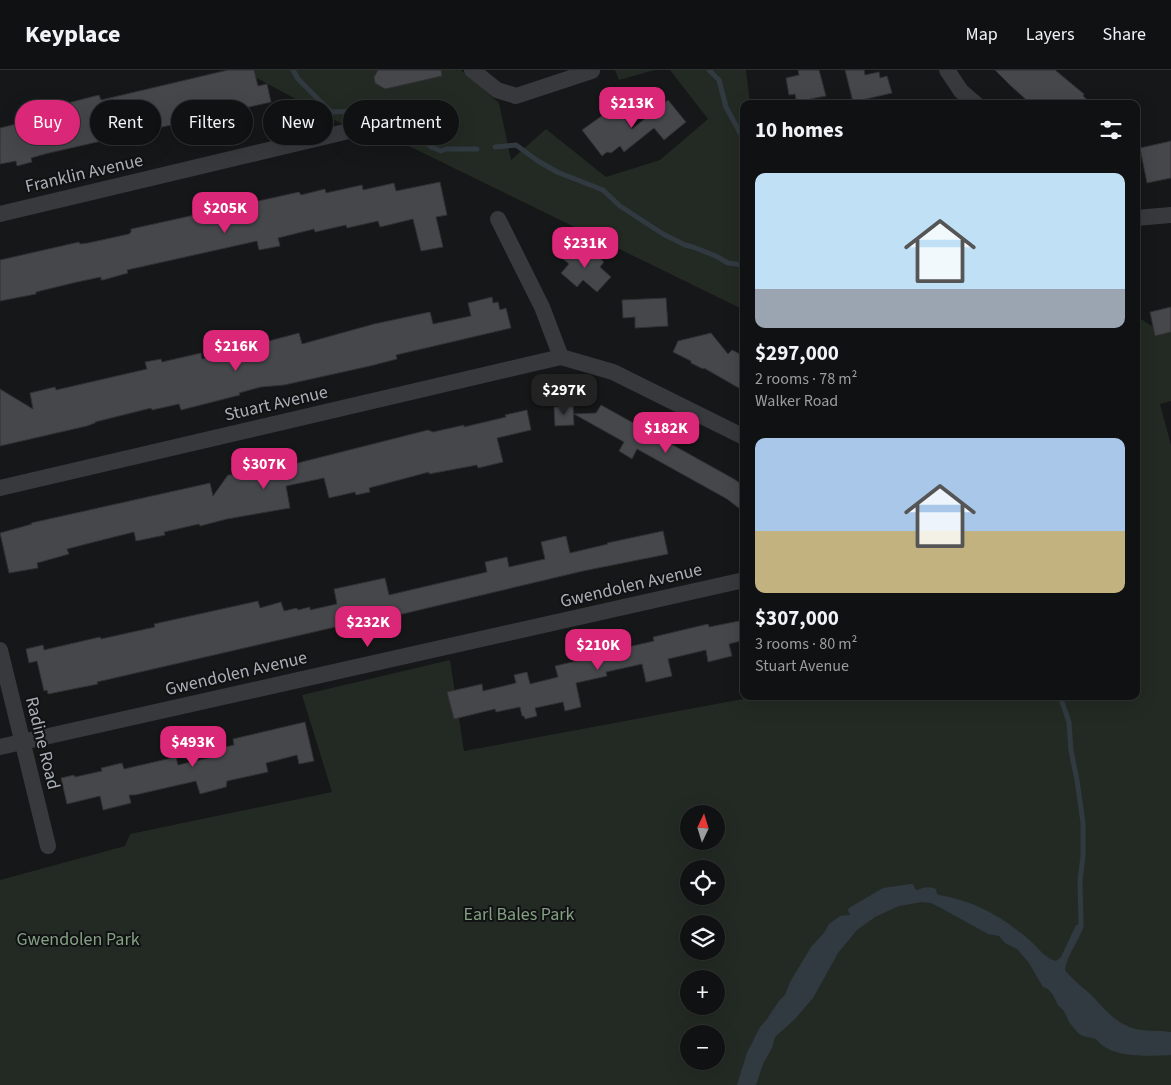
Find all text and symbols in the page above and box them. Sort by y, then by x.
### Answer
text: Keyplace [25,17,120,52]
text: Map [966,22,998,47]
text: Layers [1026,22,1075,47]
text: Share [1103,22,1146,47]
pin: $213K [597,87,667,129]
text: $213K [610,92,654,114]
chip: Buy [15,100,80,145]
chip: Rent [90,100,161,145]
chip: Filters [171,100,253,145]
chip: New [263,100,333,145]
chip: Apartment [343,100,459,145]
text: 10 homes [755,115,843,145]
icon: filters [1097,116,1125,144]
street label: Franklin Avenue [23,148,146,199]
pin: $205K [190,191,260,234]
text: $205K [203,197,247,219]
icon: home [895,206,985,296]
pin: $231K [550,226,620,269]
text: $231K [563,232,607,254]
pin: $216K [201,330,271,372]
text: $216K [214,335,258,357]
text: $297,000 [755,338,839,368]
text: 2 rooms · 78 m² [755,368,857,390]
pin: $297K [529,374,599,416]
street label: Stuart Avenue [222,379,330,428]
text: $297K [542,379,586,401]
text: Walker Road [755,390,838,412]
pin: $182K [631,412,701,454]
text: $182K [644,417,688,439]
pin: $307K [229,448,299,490]
text: $307K [242,453,286,475]
icon: home [895,471,985,561]
street label: Gwendolen Avenue [558,557,705,614]
text: $307,000 [755,603,839,633]
pin: $232K [333,606,403,648]
text: $232K [346,611,390,633]
pin: $210K [563,628,633,671]
text: 3 rooms · 80 m² [755,633,857,655]
text: $210K [576,634,620,656]
street label: Gwendolen Avenue [163,645,310,702]
text: Stuart Avenue [755,655,849,677]
street label: Radine Road [19,694,66,792]
pin: $493K [158,726,228,768]
text: $493K [171,731,215,753]
north arrow [680,805,725,850]
map controls [680,805,725,1070]
button: locate [680,860,725,905]
park label: Earl Bales Park [464,902,575,927]
button: layers [680,915,725,960]
park label: Gwendolen Park [16,927,140,952]
button: + [680,970,725,1015]
button: − [680,1025,725,1070]

